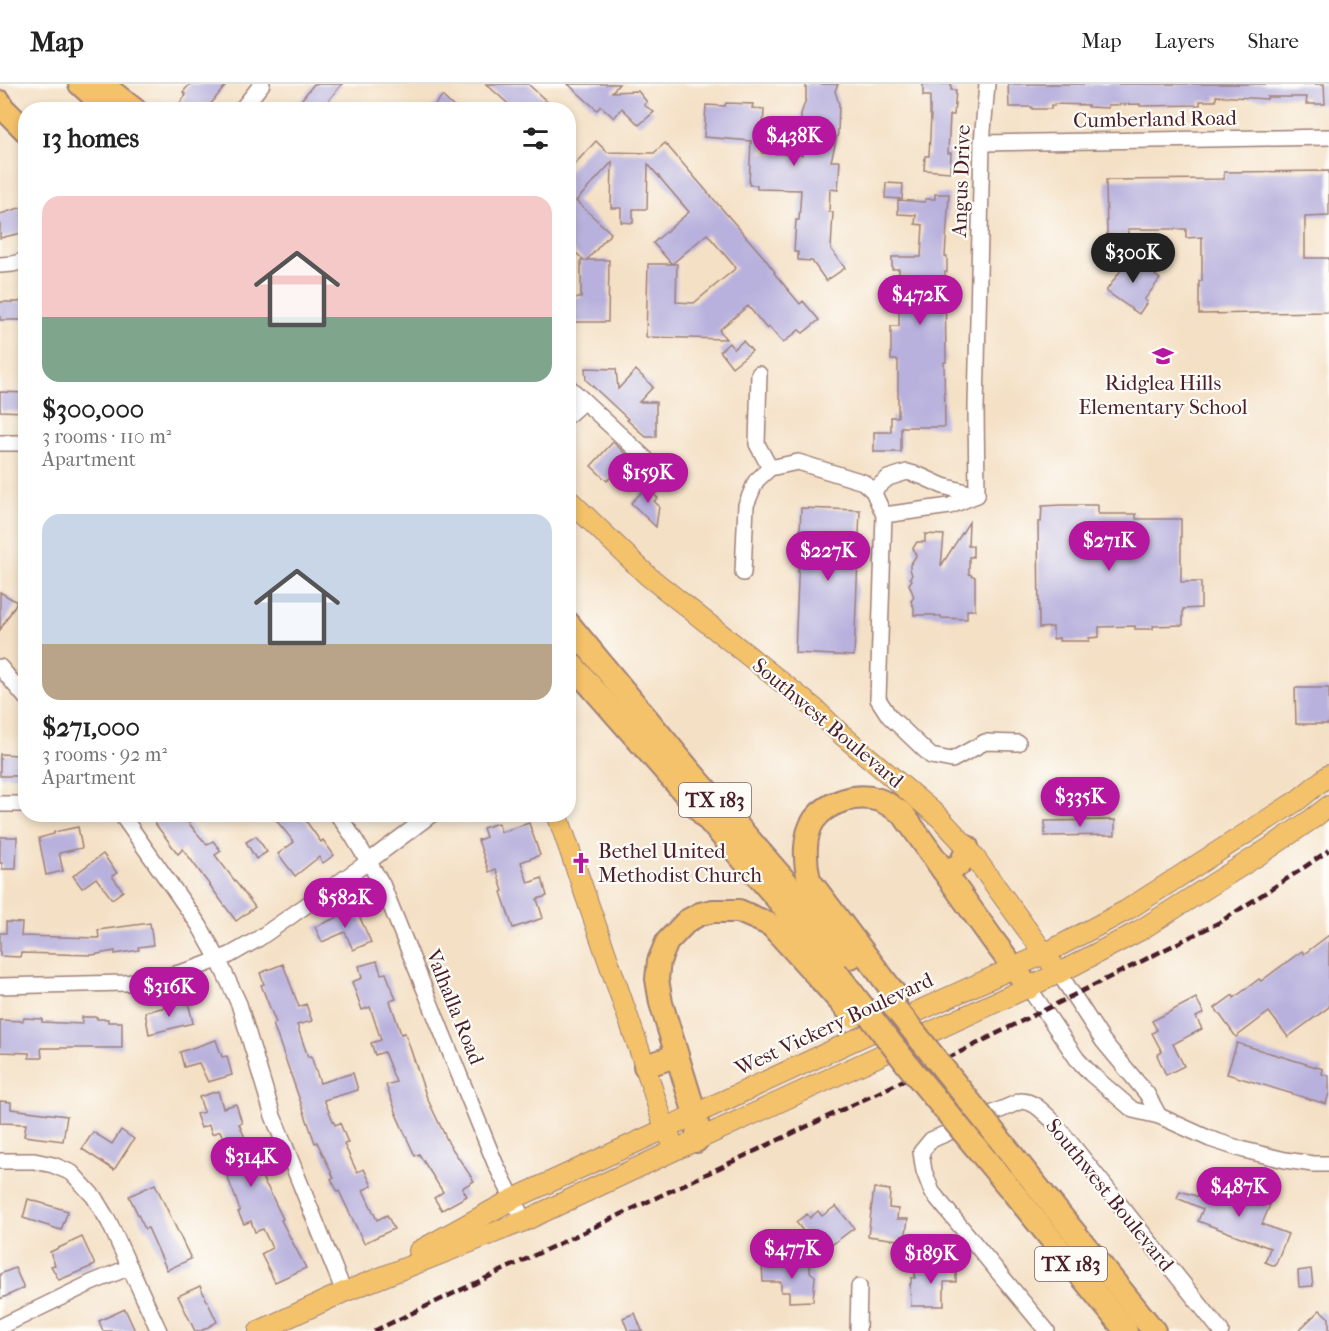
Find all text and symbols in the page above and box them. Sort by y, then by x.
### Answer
text: Map [30,25,84,58]
text: Map [1081,29,1122,53]
text: Layers [1155,29,1214,53]
text: Share [1247,29,1299,53]
street label: Cumberland Road [1073,106,1238,132]
pin: $438K [752,116,836,167]
icon: filters [519,122,552,155]
text: 13 homes [42,123,139,154]
text: $438K [766,124,822,147]
street label: Angus Drive [947,124,975,239]
pin: $300K [1091,233,1175,284]
icon: home [243,235,351,343]
text: $300K [1105,241,1161,264]
pin: $472K [878,275,962,326]
text: $472K [892,283,948,306]
school or university icon: Ridglea Hills Elementary School [1151,344,1175,368]
place label: Ridglea Hills Elementary School [1078,371,1248,419]
text: $300,000 [42,394,144,425]
text: 3 rooms · 110 m² [42,425,171,448]
text: Apartment [42,448,136,471]
pin: $159K [606,453,690,504]
text: $159K [622,461,674,484]
pin: $271K [1067,521,1151,572]
text: $271K [1083,529,1135,552]
pin: $227K [786,531,870,582]
text: $227K [800,539,856,562]
icon: home [243,553,351,661]
street label: Southwest Boulevard [748,653,909,793]
text: $271,000 [42,712,140,743]
text: 3 rooms · 92 m² [42,743,167,766]
text: Apartment [42,766,136,789]
pin: $335K [1038,777,1122,828]
road number: TX 183 [679,783,751,817]
text: $335K [1055,785,1105,808]
place label: Bethel United Methodist Church [598,839,762,887]
church icon: Bethel United Methodist Church [569,851,593,875]
pin: $582K [303,878,387,929]
text: $582K [318,886,372,909]
street label: Valhalla Road [421,945,489,1069]
pin: $316K [127,967,211,1018]
street label: West Vickery Boulevard [730,967,937,1081]
text: $316K [143,975,195,998]
street label: Southwest Boulevard [1041,1114,1179,1277]
pin: $314K [209,1137,293,1188]
text: $314K [225,1145,277,1168]
pin: $487K [1197,1167,1281,1218]
text: $487K [1210,1175,1268,1198]
pin: $477K [750,1229,834,1280]
pin: $189K [889,1234,973,1285]
text: $477K [764,1237,820,1260]
text: $189K [904,1242,958,1265]
road number: TX 183 [1035,1247,1107,1281]

